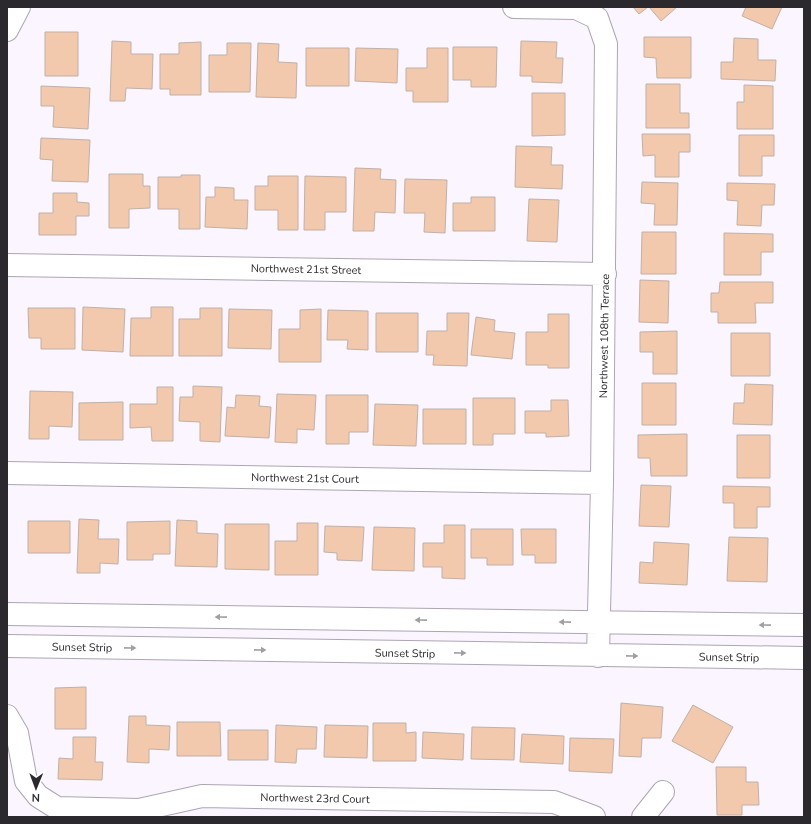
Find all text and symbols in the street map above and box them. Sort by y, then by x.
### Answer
street label: Northwest 21st Street [251,261,362,278]
street label: Northwest 108th Terrace [596,274,613,398]
street label: Northwest 21st Court [251,470,359,487]
one-way arrow [214,614,227,620]
one-way arrow [414,617,427,623]
one-way arrow [558,619,571,625]
one-way arrow [758,622,771,628]
street label: Sunset Strip [52,639,112,656]
one-way arrow [124,645,137,651]
street label: Sunset Strip [375,645,435,662]
one-way arrow [254,647,267,653]
street label: Sunset Strip [699,649,759,666]
one-way arrow [454,650,466,657]
one-way arrow [626,653,639,659]
north arrow [16,768,56,808]
text: N [32,790,40,805]
street label: Northwest 23rd Court [260,790,370,807]

